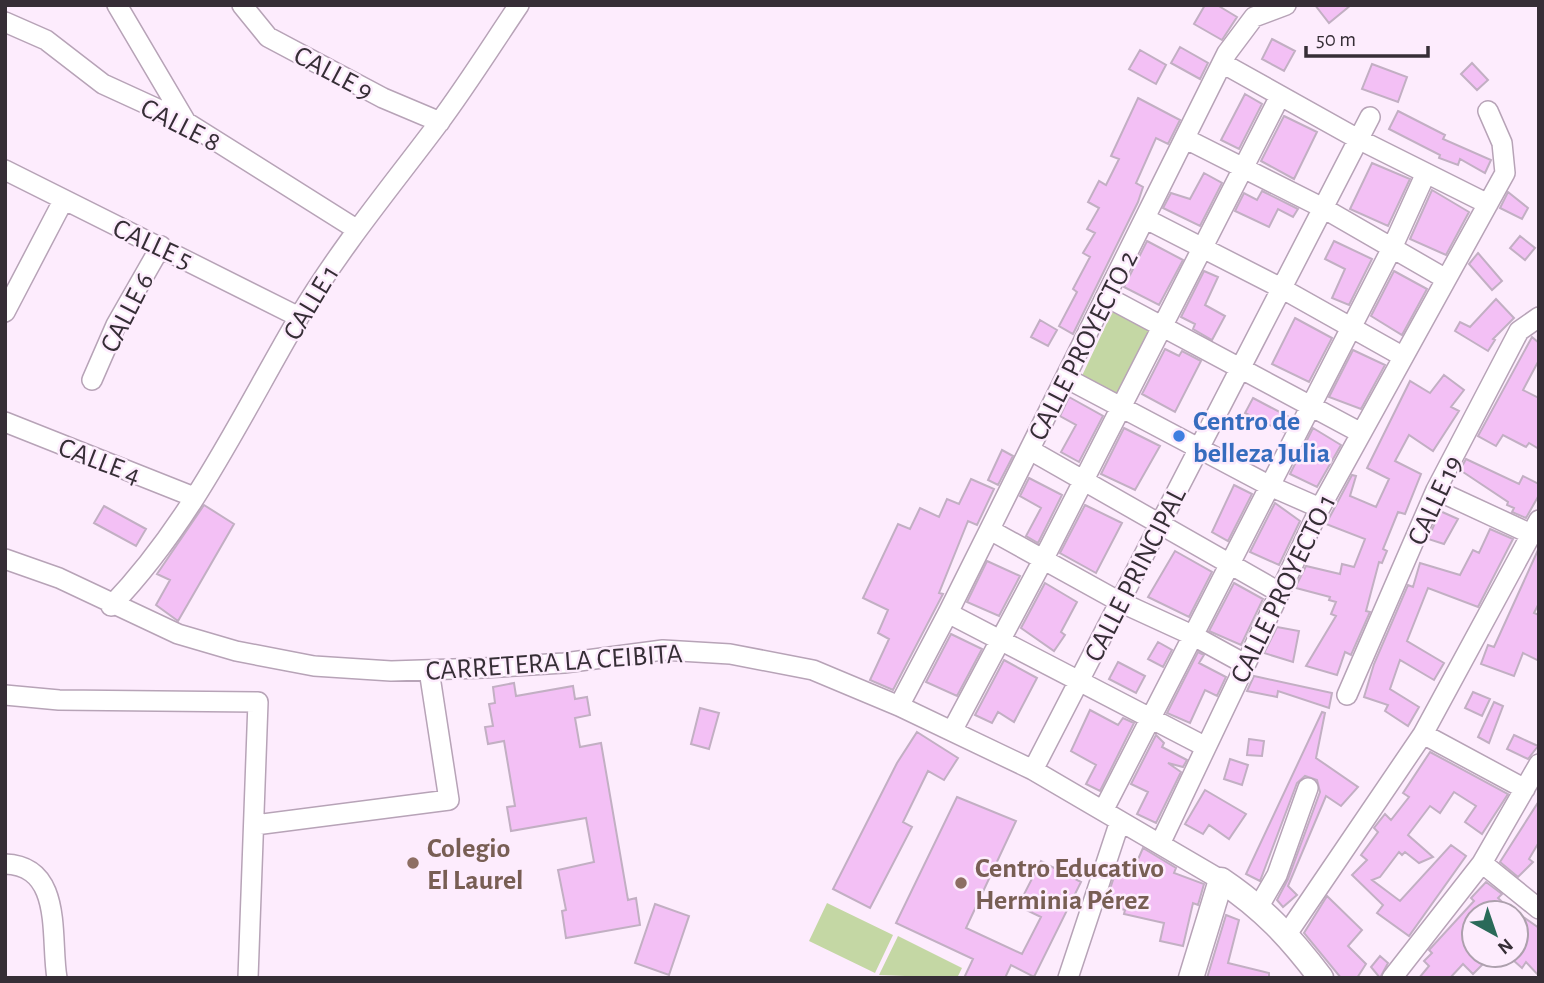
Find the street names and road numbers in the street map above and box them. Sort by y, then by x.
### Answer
street label: CALLE 9 [289,41,377,106]
street label: CALLE 8 [136,94,225,158]
street label: CALLE 5 [108,214,196,275]
street label: CALLE PROYECTO 2 [1024,246,1144,445]
street label: CALLE 1 [279,261,345,345]
street label: CALLE 6 [96,269,160,357]
street label: CALLE 4 [54,433,144,490]
street label: CALLE 19 [1403,452,1469,550]
street label: CALLE PRINCIPAL [1080,483,1192,667]
street label: CALLE PROYECTO 1 [1226,490,1341,688]
street label: CARRETERA LA CEIBITA [425,640,684,686]

